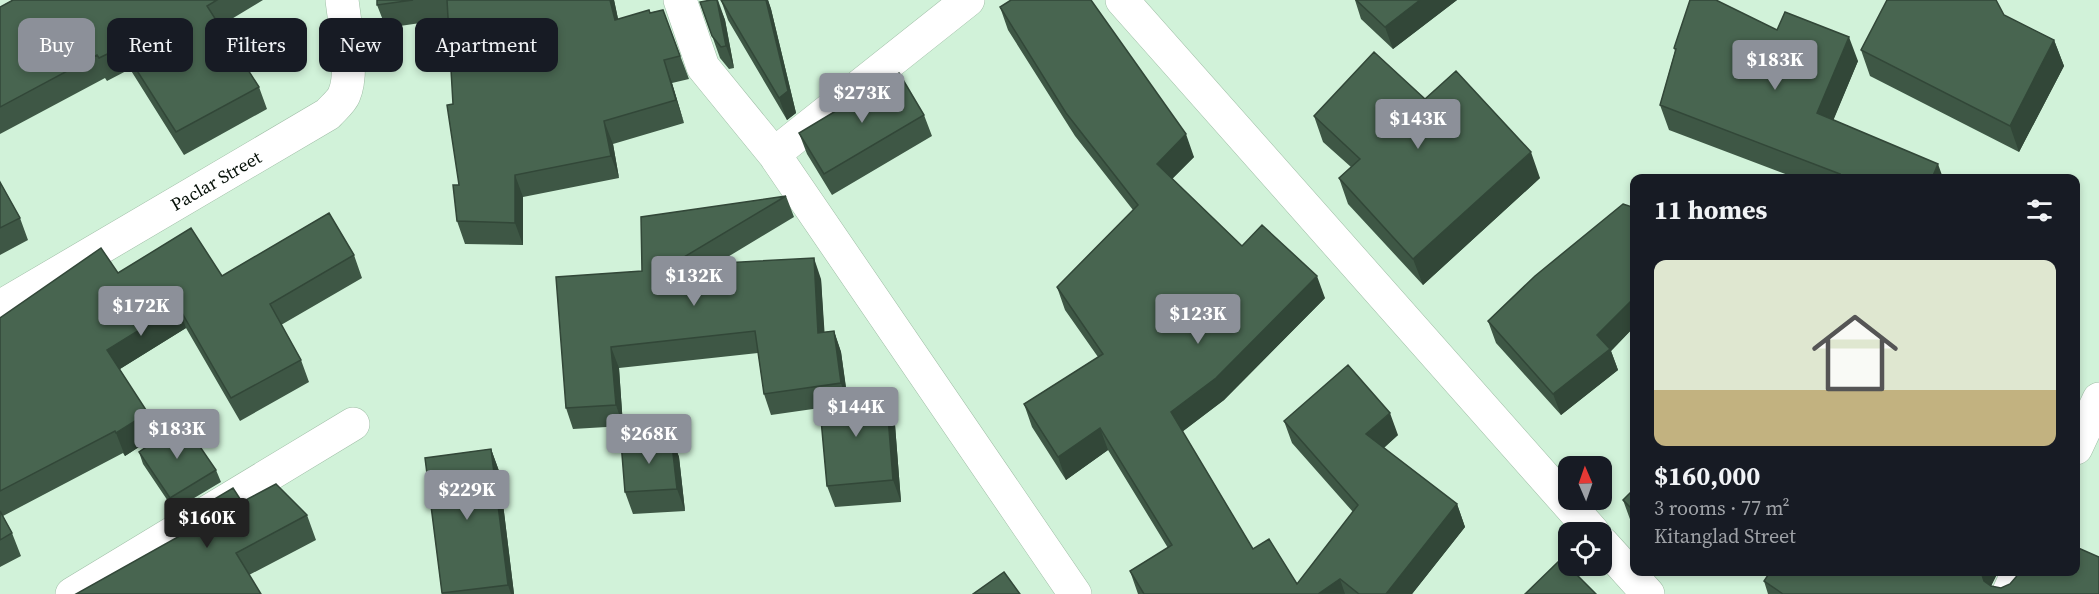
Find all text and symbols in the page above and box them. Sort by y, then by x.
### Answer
chip: Buy [18,18,95,72]
chip: Rent [107,18,193,72]
chip: Filters [205,18,307,72]
chip: New [319,18,403,72]
chip: Apartment [415,18,558,72]
pin: $183K [1733,40,1817,91]
text: $183K [1746,45,1804,73]
pin: $273K [820,73,904,124]
text: $273K [833,78,891,106]
pin: $143K [1376,99,1460,150]
text: $143K [1389,104,1447,132]
street label: Paclar Street [166,144,266,217]
text: 11 homes [1654,192,1767,228]
icon: filters [2023,194,2056,227]
pin: $132K [652,256,736,307]
text: $132K [665,261,723,289]
pin: $172K [99,286,183,337]
text: $172K [112,291,170,319]
pin: $123K [1156,294,1240,345]
text: $123K [1169,299,1227,327]
icon: home [1801,299,1909,407]
pin: $144K [814,387,898,438]
text: $144K [827,392,885,420]
pin: $183K [135,409,219,460]
text: $183K [148,414,206,442]
pin: $268K [607,414,691,465]
text: $268K [620,419,678,447]
north arrow [1558,456,1612,510]
map controls [1558,456,1612,576]
text: $160,000 [1654,458,1760,494]
pin: $229K [425,470,509,521]
text: $229K [438,475,496,503]
text: 3 rooms · 77 m² [1654,494,1790,522]
pin: $160K [165,498,249,549]
text: $160K [178,503,236,531]
button: locate [1558,522,1612,576]
text: Kitanglad Street [1654,522,1796,550]

